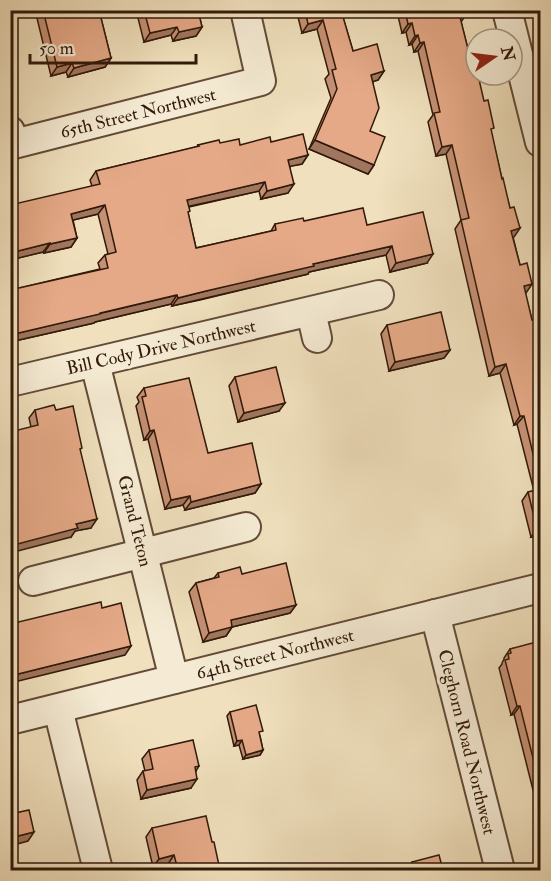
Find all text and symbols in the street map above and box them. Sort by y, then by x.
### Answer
scale bar [30,27,196,65]
north arrow [464,27,524,87]
text: 50 m [39,37,74,60]
text: N [496,43,519,64]
street label: 65th Street Northwest [58,83,219,144]
street label: Bill Cody Drive Northwest [64,314,258,380]
street label: Grand Teton [112,473,157,569]
street label: 64th Street Northwest [194,624,356,685]
street label: Cleghorn Road Northwest [432,647,501,837]

